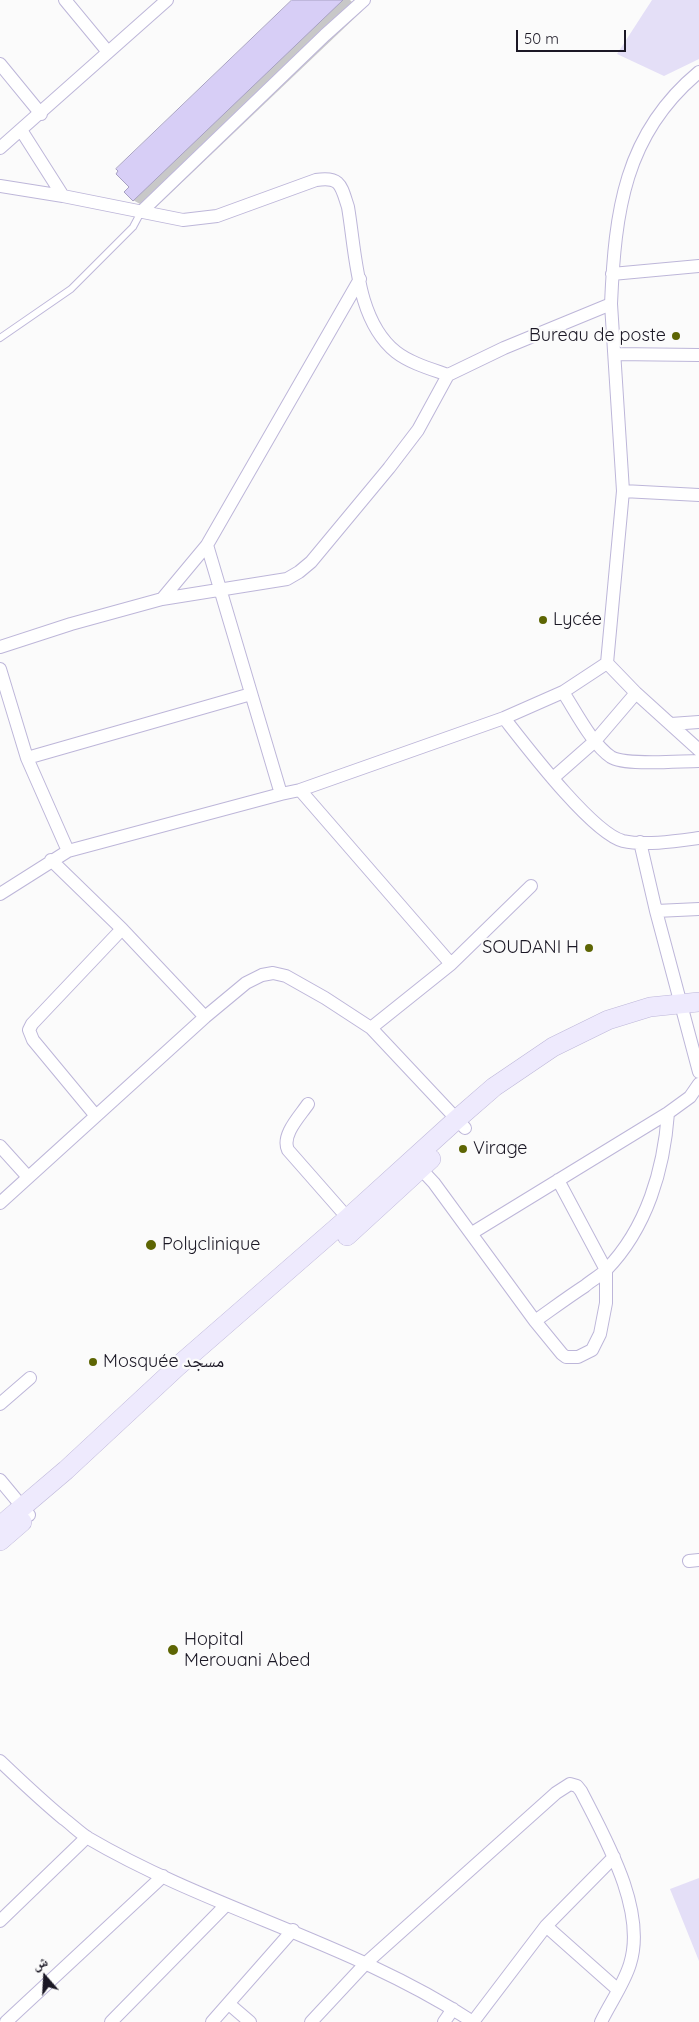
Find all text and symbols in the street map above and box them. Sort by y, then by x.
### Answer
scale bar [519,20,629,52]
text: 50 m [524,29,559,48]
place label: Bureau de poste [529,325,666,347]
marker: Bureau de poste [670,330,682,342]
place label: Lycée [553,609,602,631]
marker: Lycée [537,614,549,626]
place label: SOUDANI H [482,937,579,959]
marker: SOUDANI H [583,942,595,954]
place label: Virage [473,1138,527,1160]
marker: Virage [457,1143,469,1155]
place label: Polyclinique [162,1234,260,1256]
marker: Polyclinique [144,1238,158,1252]
place label: Mosquée مسجد [103,1351,224,1373]
marker: Mosquée مسجد [87,1356,99,1368]
place label: Hopital Merouani Abed [184,1629,310,1672]
marker: Hopital Merouani Abed [166,1643,180,1657]
north arrow [20,1952,70,2002]
text: ش [30,1952,50,1974]

